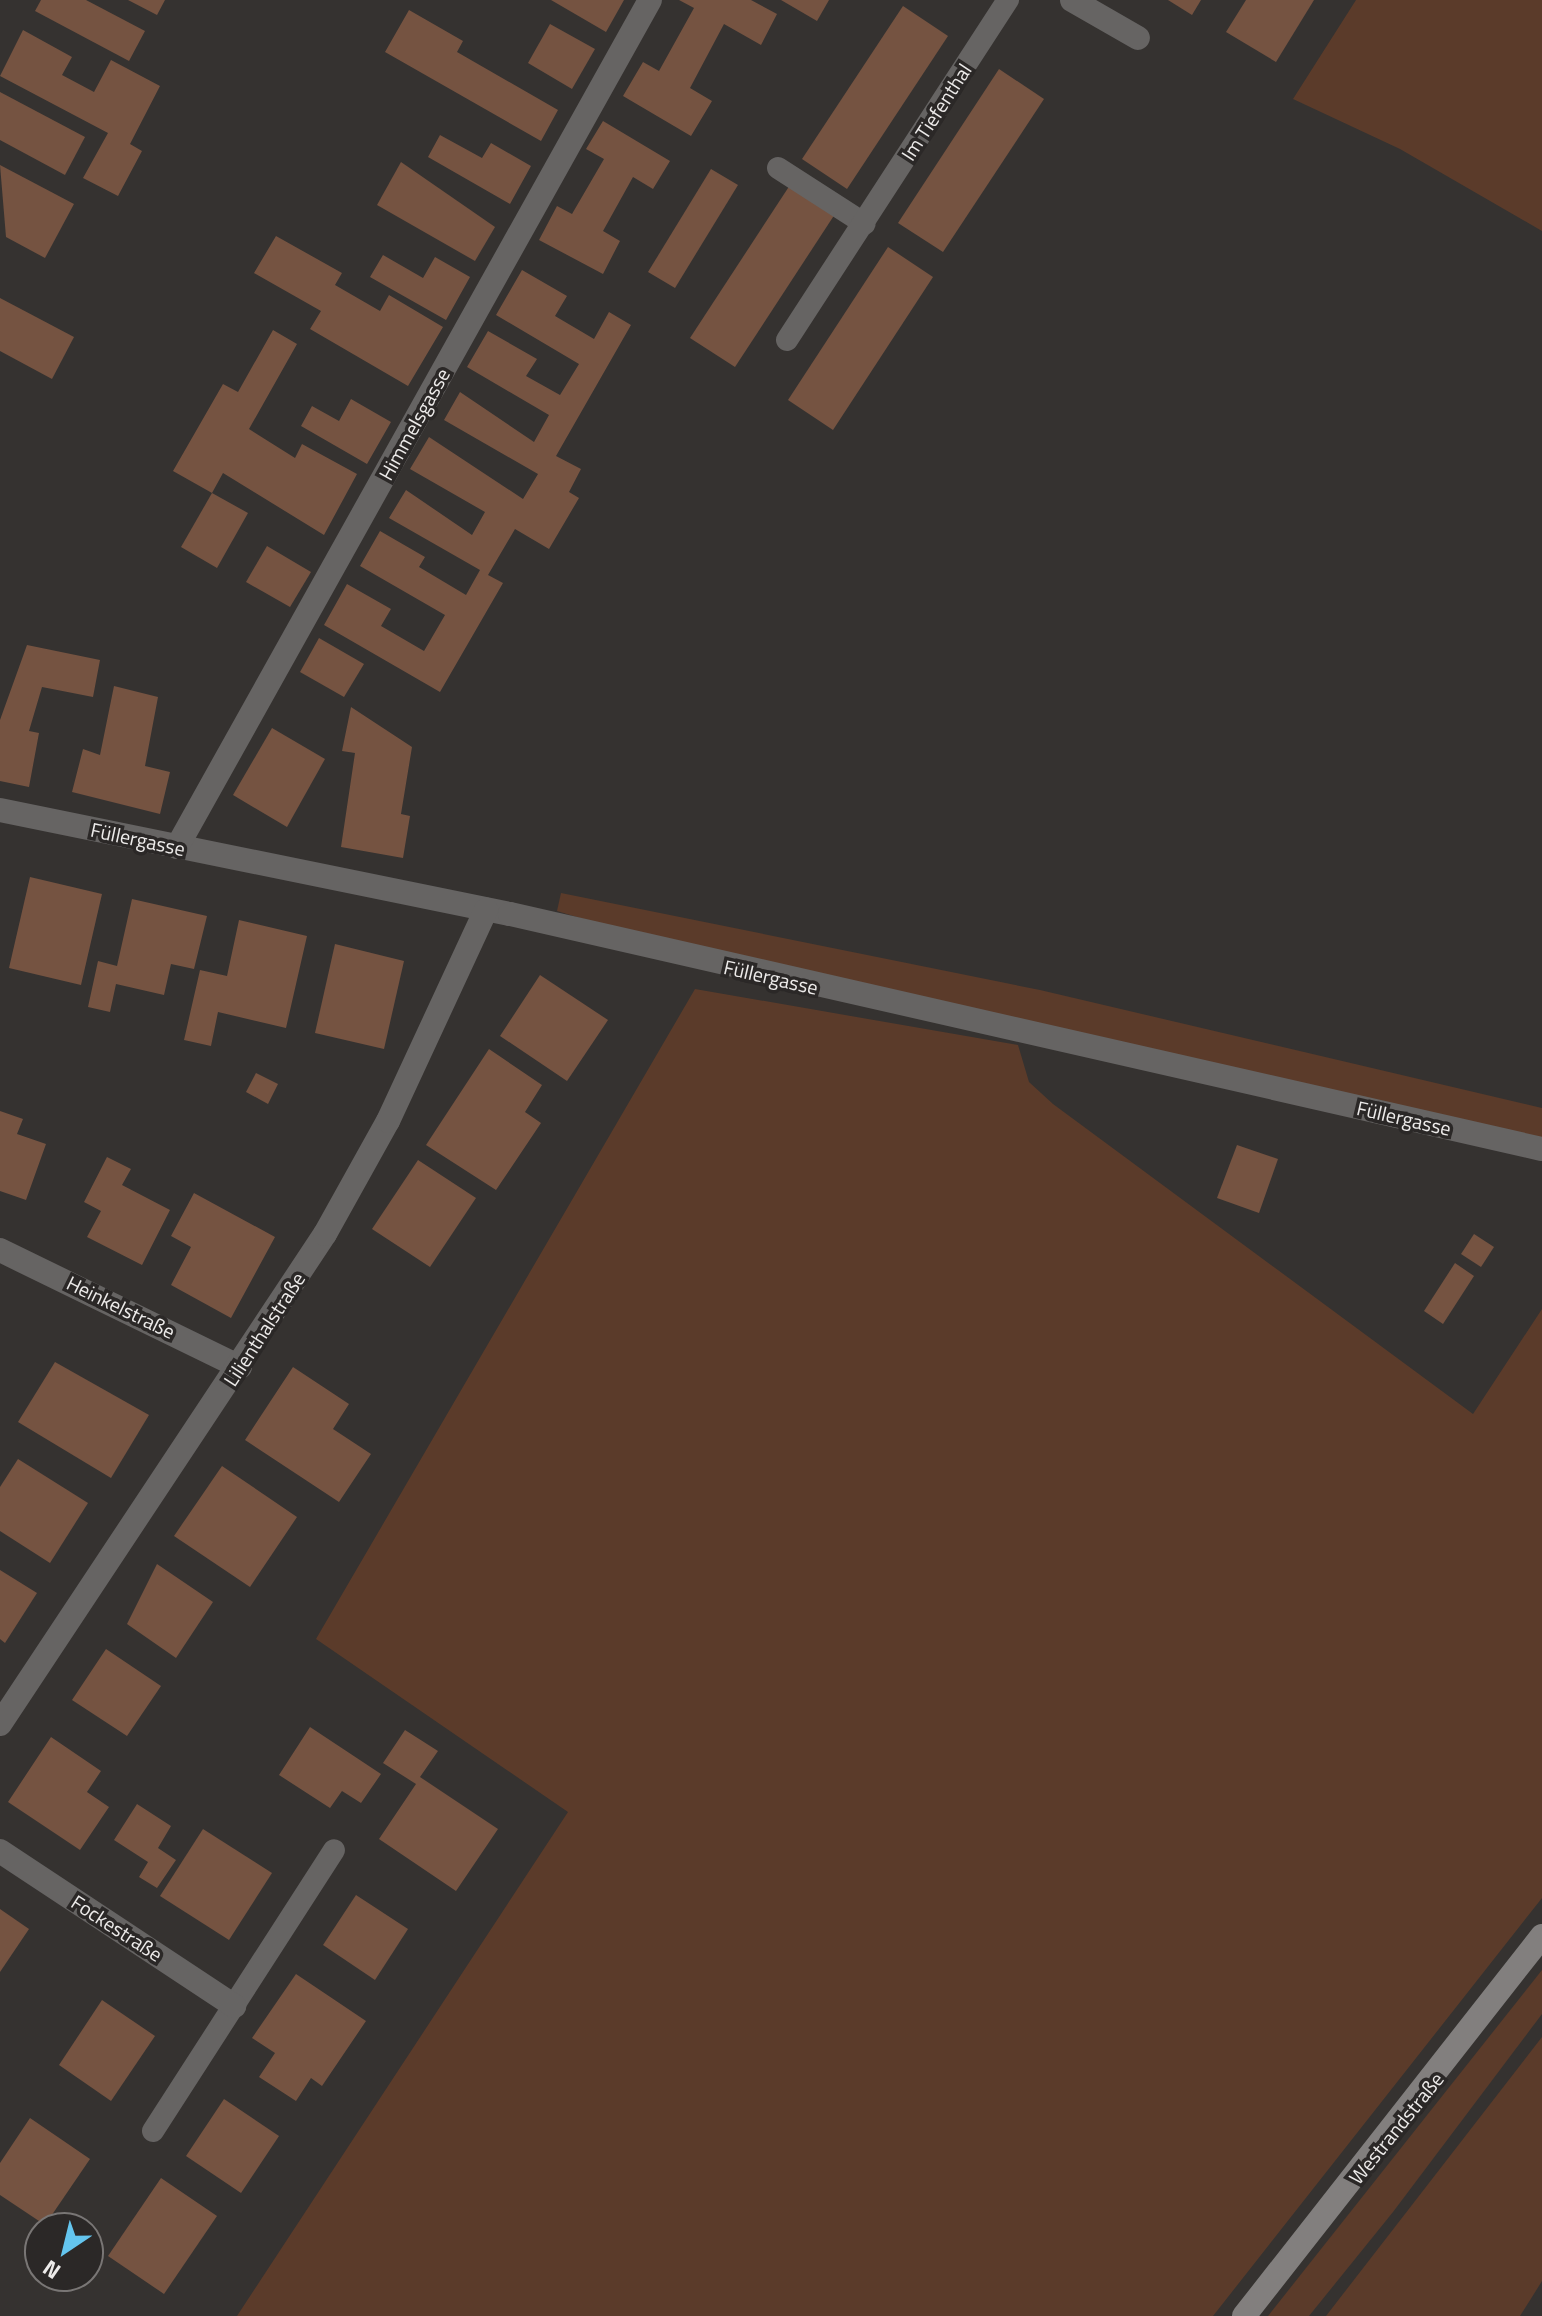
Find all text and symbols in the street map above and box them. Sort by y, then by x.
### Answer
street label: Im Tiefenthal [896,59,976,165]
street label: Himmelsgasse [373,364,455,484]
street label: Füllergasse [89,817,187,861]
street label: Füllergasse [722,955,820,999]
street label: Füllergasse [1355,1096,1453,1140]
street label: Lilienthalstraße [218,1268,310,1390]
street label: Heinkelstraße [63,1270,179,1344]
street label: Fockestraße [67,1890,167,1966]
street label: Westrandstraße [1344,2067,1448,2189]
north arrow [24,2212,104,2292]
text: N [35,2252,67,2288]

